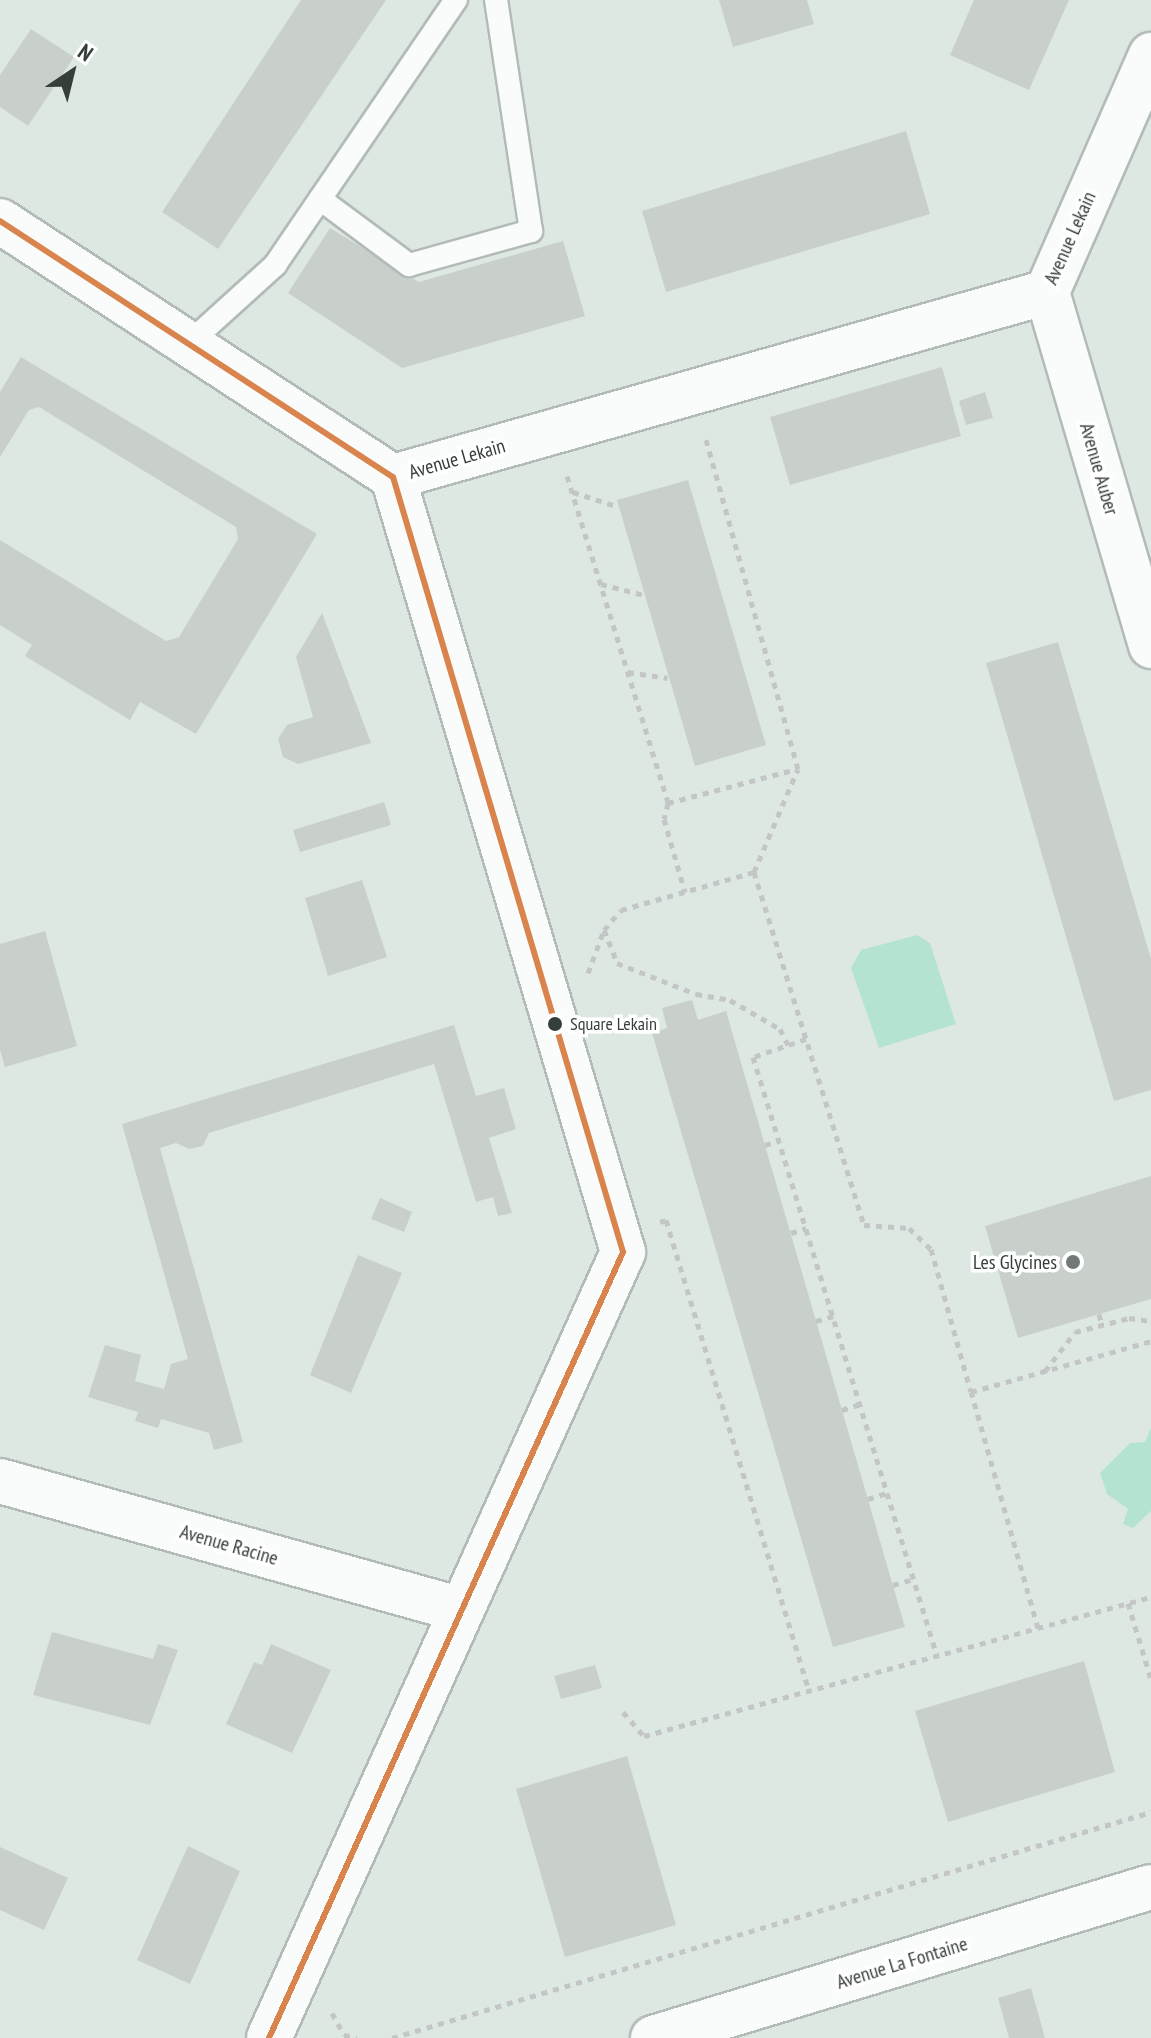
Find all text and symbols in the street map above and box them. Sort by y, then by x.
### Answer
north arrow [32,32,112,112]
text: N [73,37,99,67]
street label: Avenue Lekain [1039,188,1101,288]
street label: Avenue Auber [1074,420,1124,518]
street label: Avenue Lekain [406,434,508,484]
place label: Square Lekain [570,1013,657,1035]
marker: Square Lekain [547,1016,563,1032]
place label: Les Glycines [973,1250,1057,1274]
marker: Les Glycines [1064,1253,1082,1271]
street label: Avenue Racine [177,1520,281,1570]
street label: Avenue La Fontaine [834,1932,970,1994]

